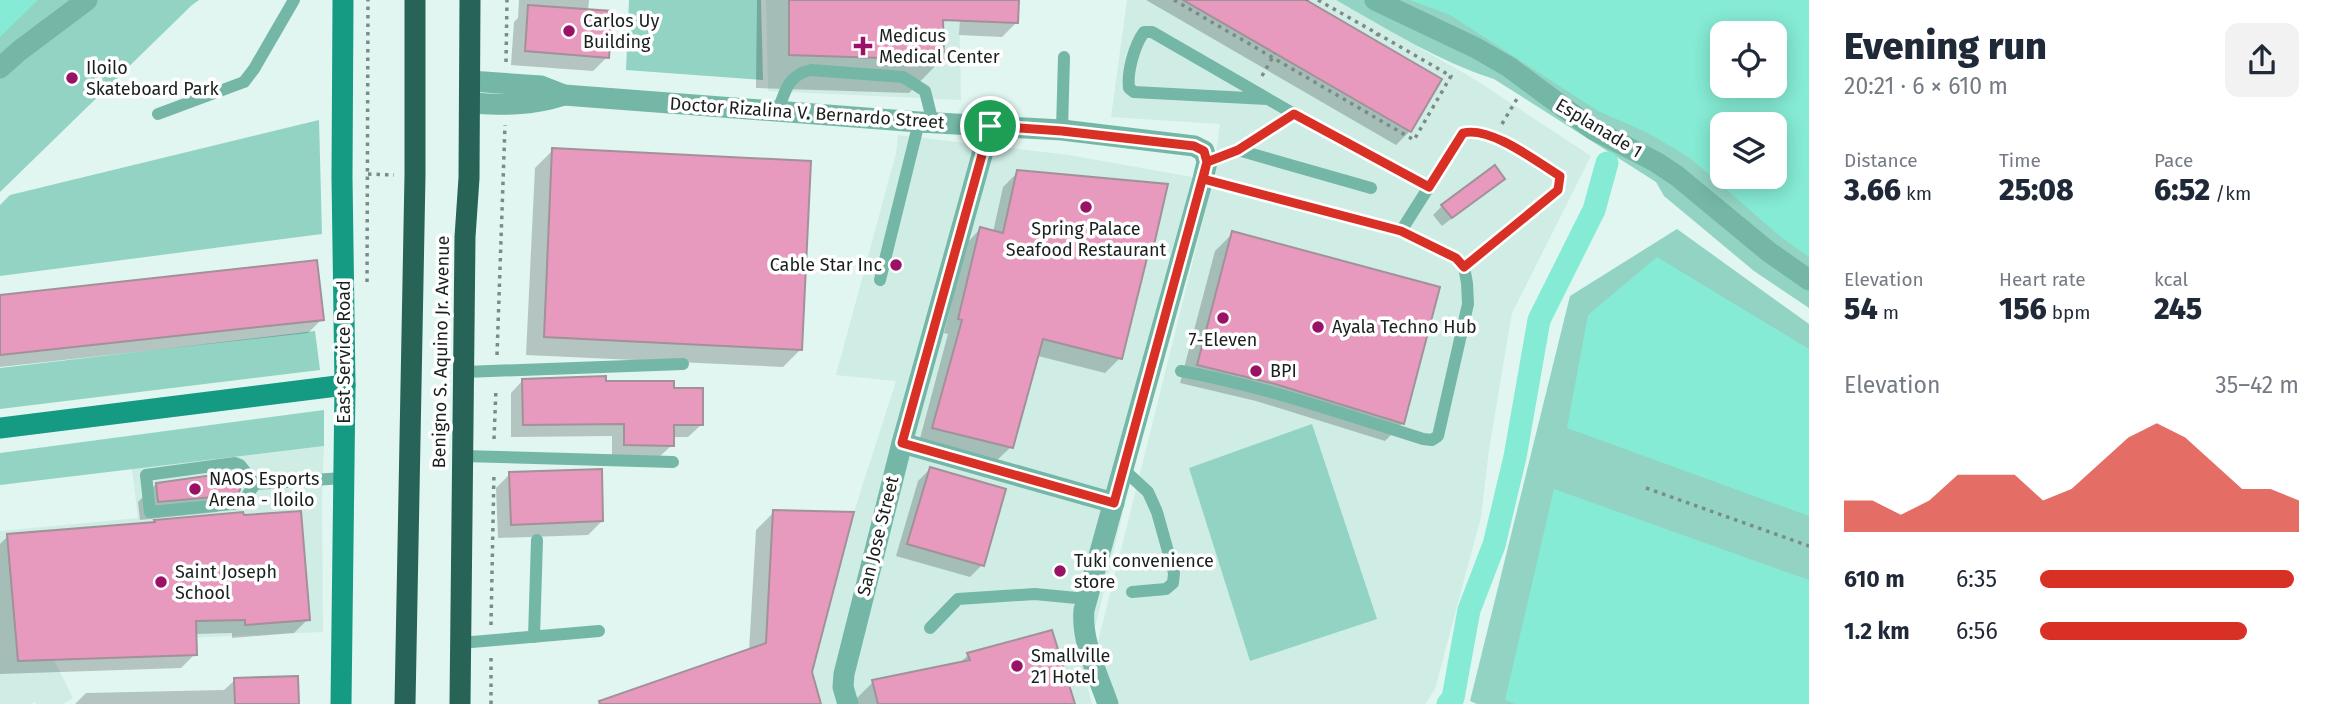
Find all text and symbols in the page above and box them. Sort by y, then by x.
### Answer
place label: Carlos Uy Building [583,10,659,53]
map controls [1710,21,1787,189]
button: locate [1710,21,1787,98]
marker: Carlos Uy Building [561,23,577,39]
text: Evening run [1844,23,2047,69]
button: share [2225,23,2299,97]
place label: Medicus Medical Center [879,25,1000,68]
marker: Medicus Medical Center [853,36,873,56]
place label: Iloilo Skateboard Park [86,57,220,100]
marker: Iloilo Skateboard Park [64,70,80,86]
text: 20:21 · 6 × 610 m [1844,72,2008,100]
street label: Doctor Rizalina V. Bernardo Street [669,92,946,134]
street label: Esplanade 1 [1552,94,1646,162]
pin [960,96,1020,156]
icon: arrive [971,107,1009,145]
button: layers [1710,112,1787,189]
text: Distance [1844,149,1918,172]
text: Time [1999,149,2041,172]
text: Pace [2154,149,2193,172]
text: 3.66 [1844,172,1901,208]
text: 25:08 [1999,172,2074,208]
text: 6:52 [2154,172,2210,208]
text: km [1901,182,1932,205]
text: /km [2210,182,2251,205]
marker: Spring Palace Seafood Restaurant [1078,199,1094,215]
place label: Spring Palace Seafood Restaurant [1006,218,1167,261]
street label: Benigno S. Aquino Jr. Avenue [428,235,454,469]
place label: Cable Star Inc [770,254,882,276]
marker: Cable Star Inc [888,257,904,273]
text: Elevation [1844,268,1924,291]
text: Heart rate [1999,268,2086,291]
text: kcal [2154,268,2188,291]
street label: East Service Road [333,280,355,424]
text: 54 [1844,291,1878,327]
text: 156 [1999,291,2047,327]
text: 245 [2154,291,2202,327]
text: m [1878,301,1899,324]
text: bpm [2047,301,2091,324]
marker: 7-Eleven [1215,310,1231,326]
place label: Ayala Techno Hub [1332,316,1477,338]
marker: Ayala Techno Hub [1310,319,1326,335]
place label: 7-Eleven [1189,329,1257,351]
place label: BPI [1270,360,1297,382]
marker: BPI [1248,363,1264,379]
text: Elevation [1844,371,1940,399]
text: 35–42 m [2215,371,2299,399]
place label: NAOS Esports Arena - Iloilo [209,468,319,511]
street label: San Jose Street [852,473,904,598]
marker: NAOS Esports Arena - Iloilo [187,481,203,497]
place label: Tuki convenience store [1074,550,1214,593]
place label: Saint Joseph School [175,561,277,604]
marker: Tuki convenience store [1052,563,1068,579]
text: 610 m [1844,565,1905,593]
text: 6:35 [1956,565,1997,593]
marker: Saint Joseph School [153,574,169,590]
text: 1.2 km [1844,617,1910,645]
text: 6:56 [1956,617,1998,645]
place label: Smallville 21 Hotel [1031,645,1110,688]
marker: Smallville 21 Hotel [1009,658,1025,674]

